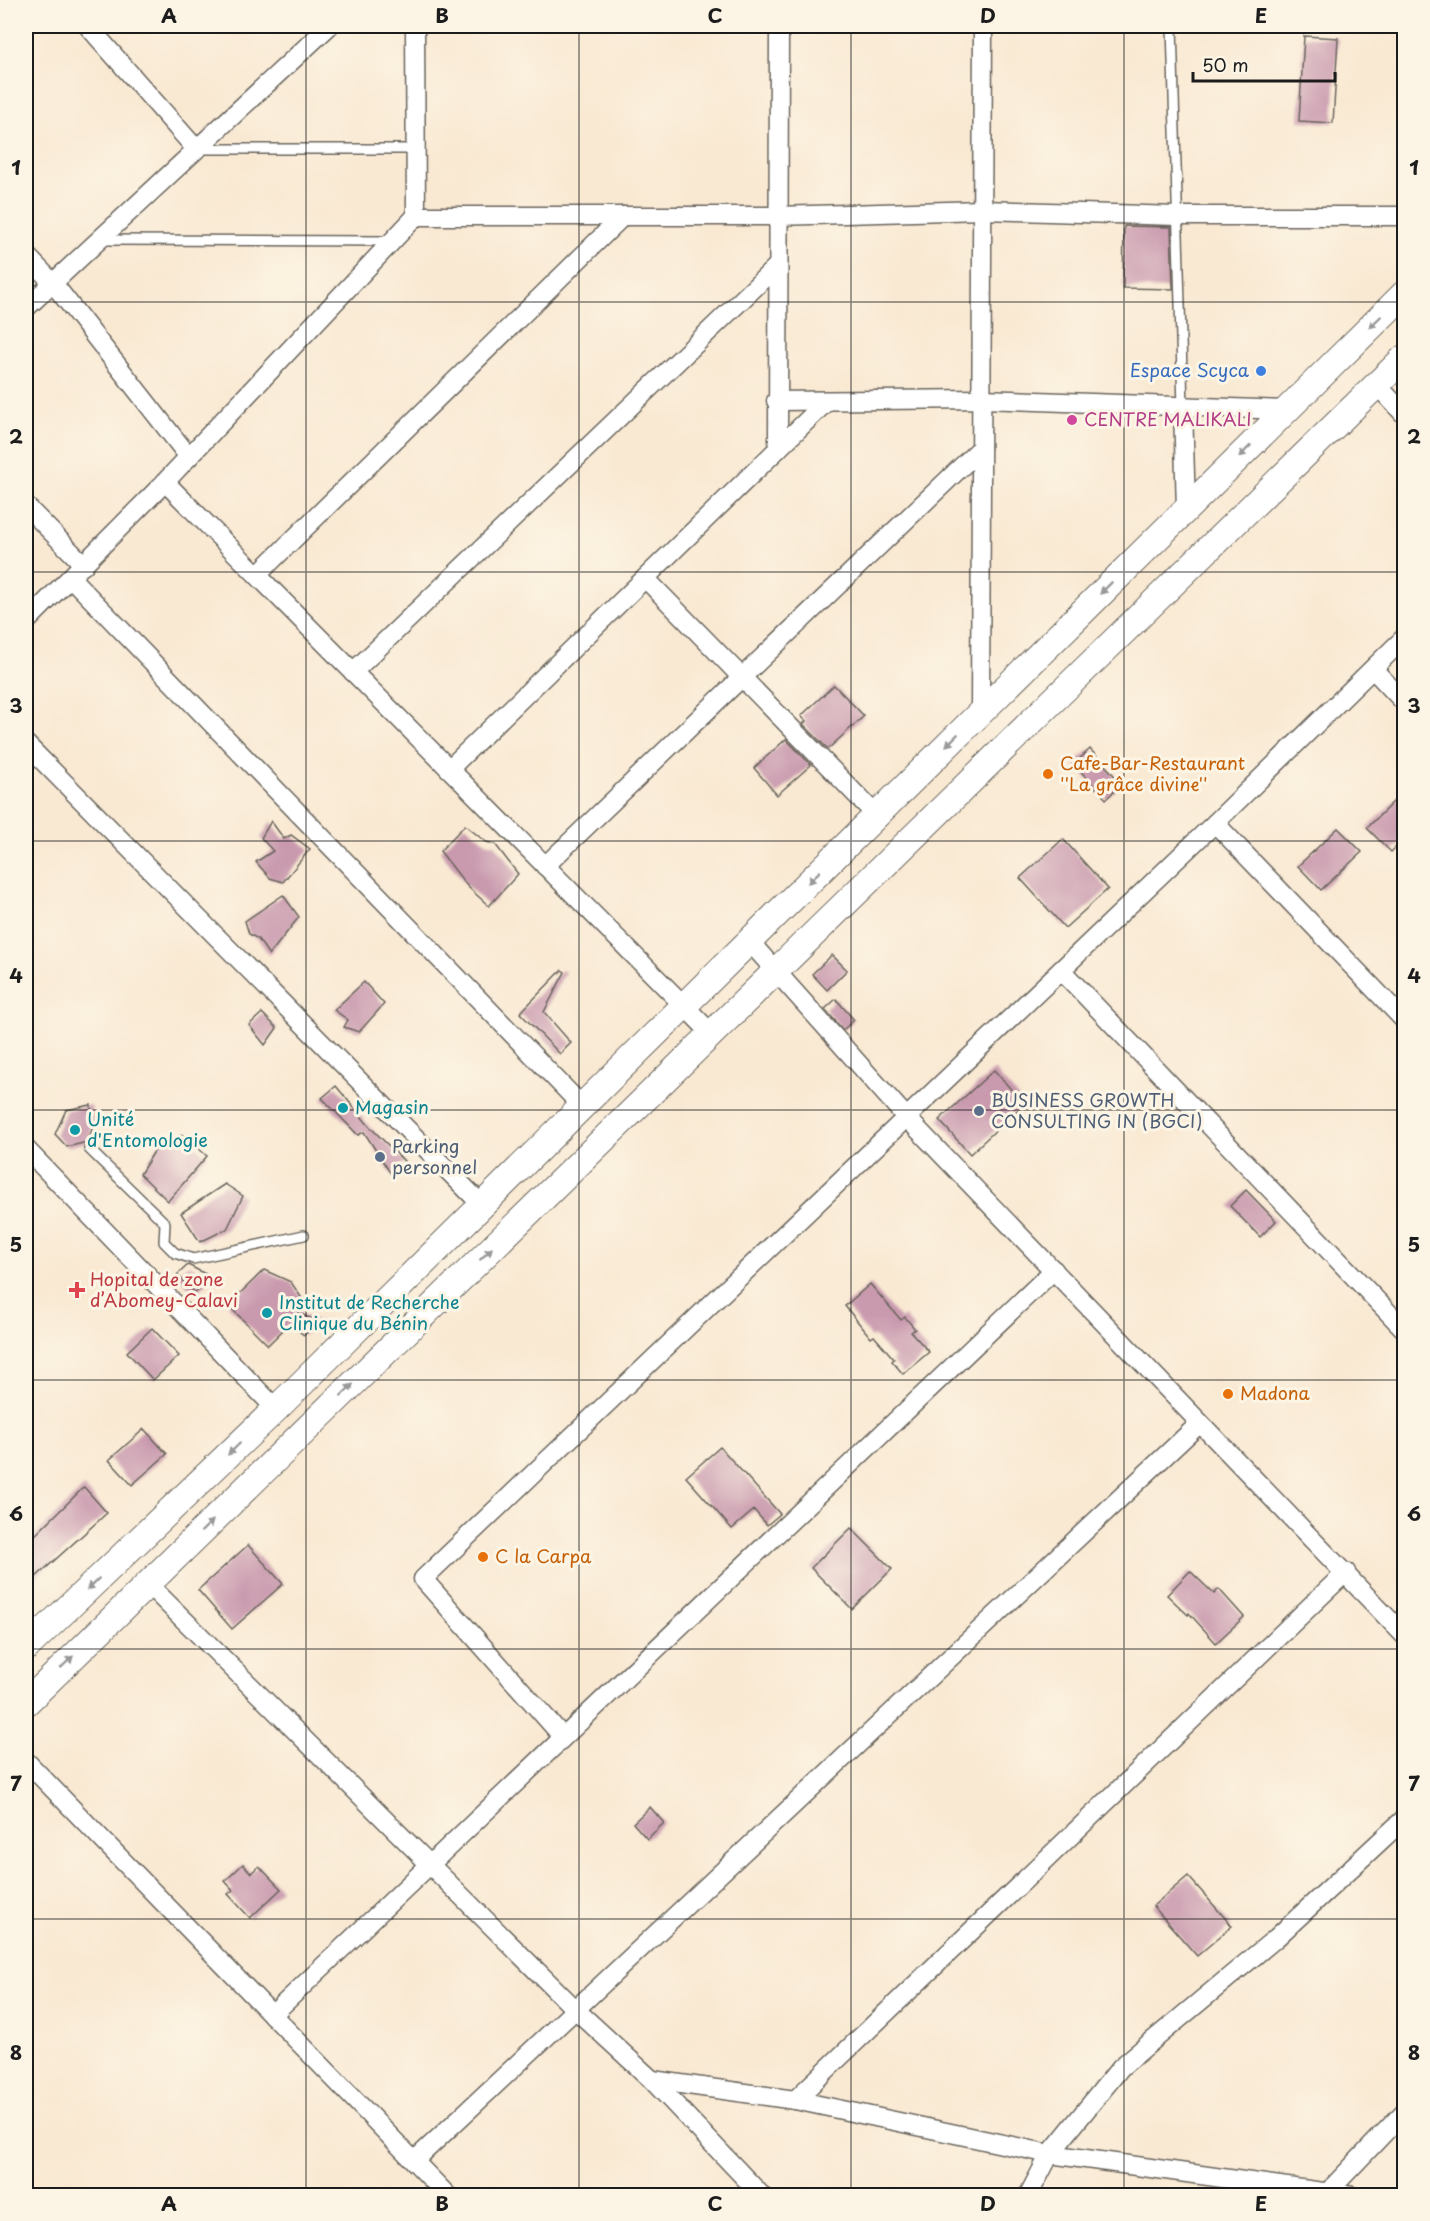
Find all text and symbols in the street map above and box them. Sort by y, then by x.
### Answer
text: A [161,0,177,30]
text: B [435,0,449,30]
text: C [707,0,723,30]
text: D [980,0,996,30]
text: E [1255,0,1267,30]
scale bar [1193,45,1336,83]
text: 50 m [1202,51,1249,78]
text: 1 [11,152,21,182]
text: 1 [1409,152,1419,182]
one-way arrow [1369,315,1383,329]
place label: Espace Scyca [1130,356,1250,383]
marker: Espace Scyca [1254,364,1268,378]
place label: CENTRE MALIKALI [1084,405,1252,432]
marker: CENTRE MALIKALI [1065,413,1079,427]
text: 2 [9,421,23,451]
text: 2 [1407,421,1421,451]
one-way arrow [1237,444,1252,458]
one-way arrow [1099,581,1114,595]
text: 3 [9,690,23,720]
text: 3 [1407,690,1421,720]
one-way arrow [946,732,960,746]
place label: Cafe-Bar-Restaurant ''La grâce divine'' [1060,749,1245,797]
marker: Cafe-Bar-Restaurant ''La grâce divine'' [1041,767,1055,781]
one-way arrow [806,870,821,884]
text: 4 [9,960,23,990]
text: 4 [1407,960,1421,990]
place label: BUSINESS GROWTH CONSULTING IN (BGCI) [991,1086,1203,1134]
place label: Magasin [355,1093,429,1120]
marker: Magasin [336,1101,350,1115]
marker: BUSINESS GROWTH CONSULTING IN (BGCI) [972,1104,986,1118]
place label: Unité d'Entomologie [87,1105,208,1153]
marker: Unité d'Entomologie [68,1123,82,1137]
place label: Parking personnel [392,1132,477,1180]
marker: Parking personnel [373,1150,387,1164]
text: 5 [10,1229,22,1259]
text: 5 [1408,1229,1420,1259]
one-way arrow [479,1247,493,1261]
place label: Hopital de zone d’Abomey-Calavi [90,1265,238,1313]
marker: Hopital de zone d’Abomey-Calavi [68,1281,86,1299]
place label: Institut de Recherche Clinique du Bénin [279,1288,460,1336]
marker: Institut de Recherche Clinique du Bénin [260,1306,274,1320]
place label: Madona [1240,1379,1310,1406]
one-way arrow [339,1383,353,1397]
marker: Madona [1221,1387,1235,1401]
one-way arrow [226,1442,241,1456]
text: 6 [9,1498,23,1528]
text: 6 [1407,1498,1421,1528]
one-way arrow [200,1519,214,1533]
place label: C la Carpa [495,1542,592,1569]
marker: C la Carpa [476,1550,490,1564]
one-way arrow [85,1577,100,1591]
one-way arrow [60,1655,74,1669]
text: 7 [10,1768,22,1798]
text: 7 [1408,1768,1420,1798]
text: 8 [10,2037,22,2067]
text: 8 [1408,2037,1420,2067]
text: A [161,2188,177,2218]
text: B [435,2188,449,2218]
text: C [707,2188,723,2218]
text: D [980,2188,996,2218]
text: E [1255,2188,1267,2218]

